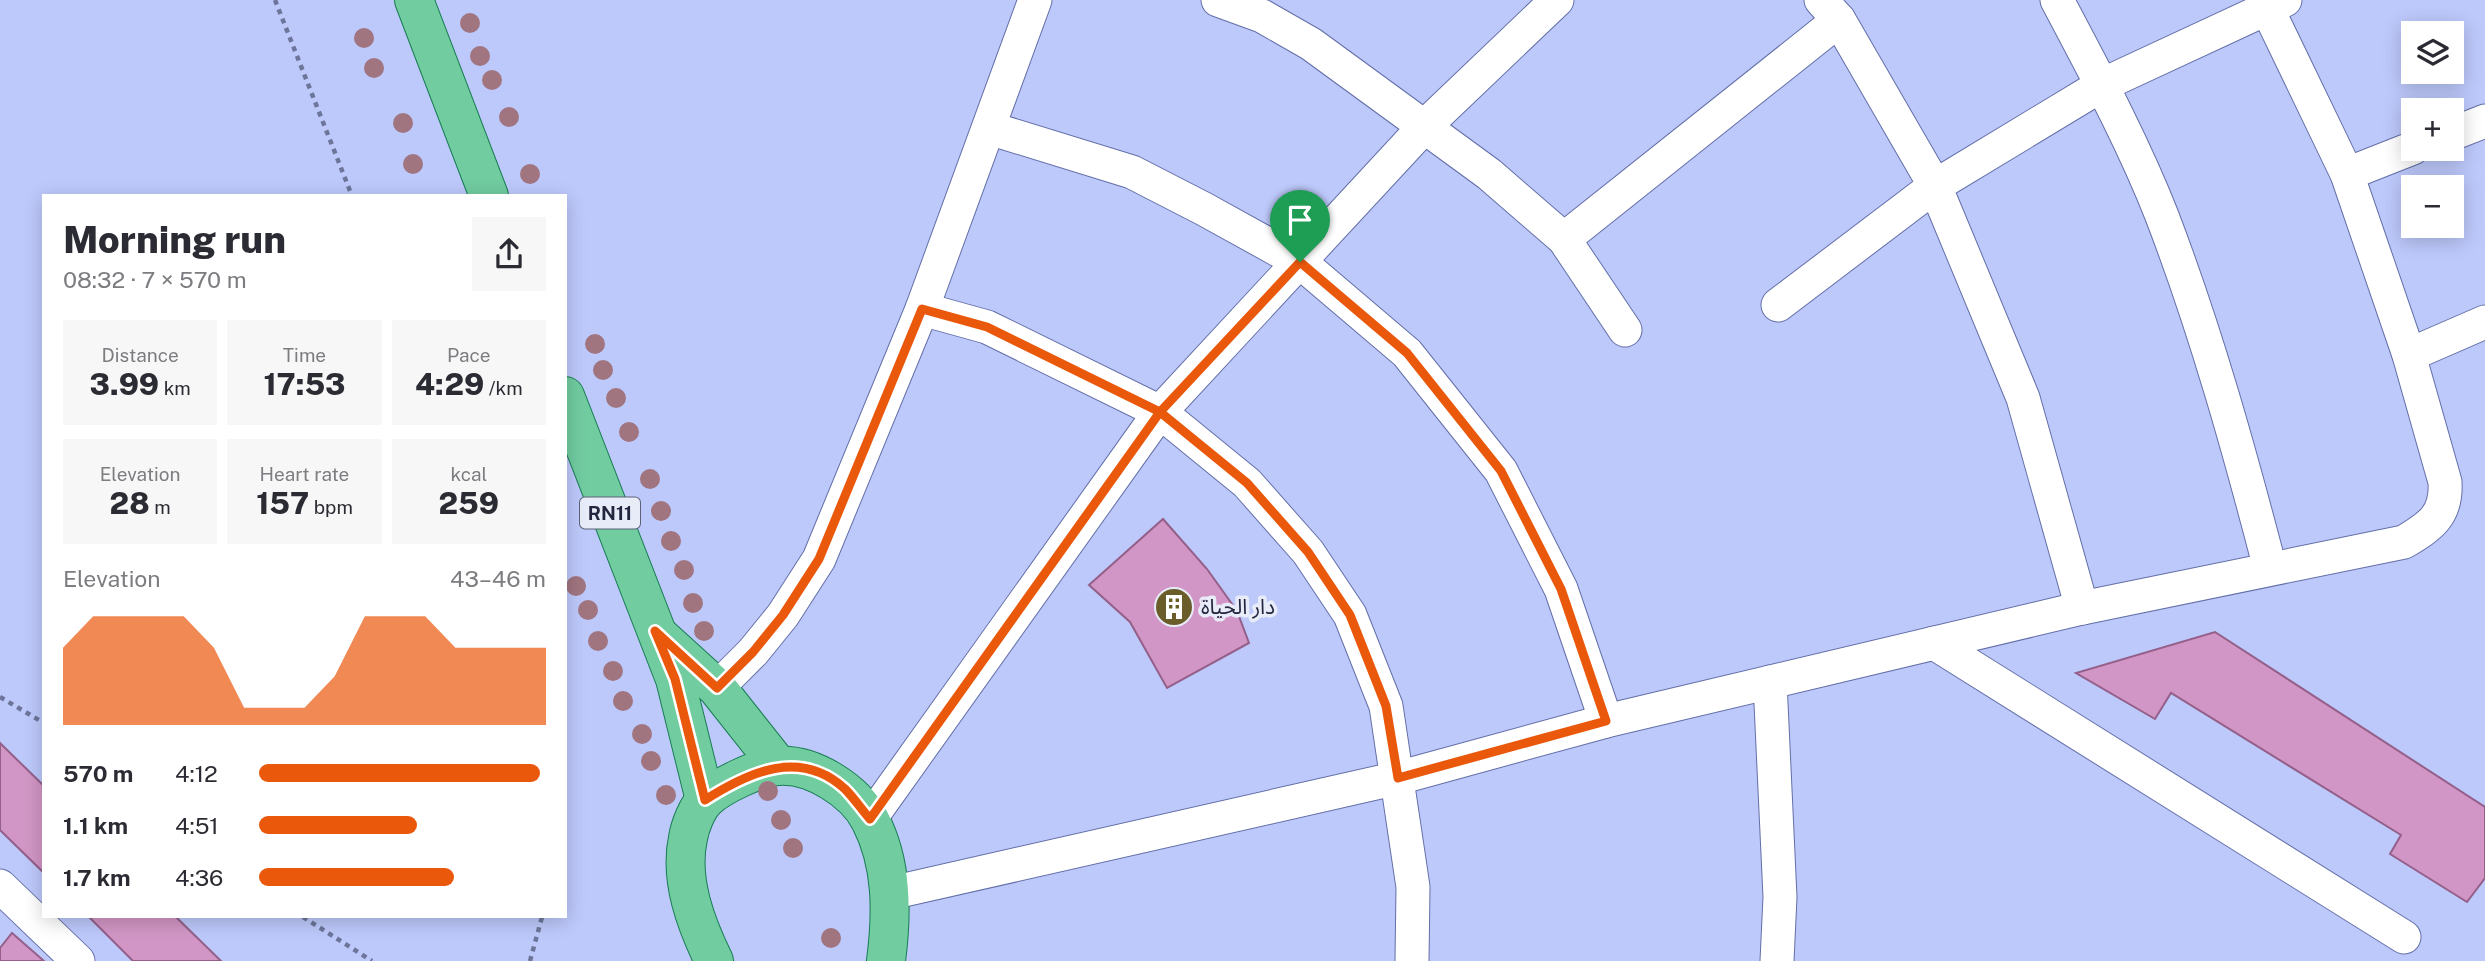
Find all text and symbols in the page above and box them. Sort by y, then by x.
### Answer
map controls [2401,21,2464,238]
button: layers [2401,21,2464,84]
button: + [2401,98,2464,161]
button: − [2401,175,2464,238]
pin [1270,190,1330,262]
icon: arrive [1281,201,1319,239]
text: Morning run [63,217,286,262]
button: share [472,217,546,291]
text: 08:32 · 7 × 570 m [63,266,247,293]
text: Distance [102,344,179,366]
text: Time [283,344,326,366]
text: Pace [447,344,491,366]
text: 3.99 [90,366,159,402]
text: 17:53 [263,366,346,402]
text: 4:29 [415,366,484,402]
text: km [159,377,191,399]
text: /km [484,377,523,399]
text: Elevation [100,463,180,485]
text: Heart rate [260,463,349,485]
text: kcal [450,463,487,485]
text: 28 [110,485,150,521]
text: 157 [256,485,309,521]
text: 259 [439,485,499,521]
text: m [150,496,171,518]
text: bpm [309,496,353,518]
road number: RN11 [580,498,640,528]
text: Elevation [63,565,161,592]
text: 43–46 m [450,565,546,592]
building icon: دار الحياة [1153,586,1195,628]
place label: دار الحياة [1201,594,1275,619]
text: 570 m [63,760,133,787]
text: 4:12 [175,760,218,787]
text: 1.1 km [63,812,128,839]
text: 4:51 [175,812,219,839]
text: 1.7 km [63,864,131,891]
text: 4:36 [175,864,223,891]

